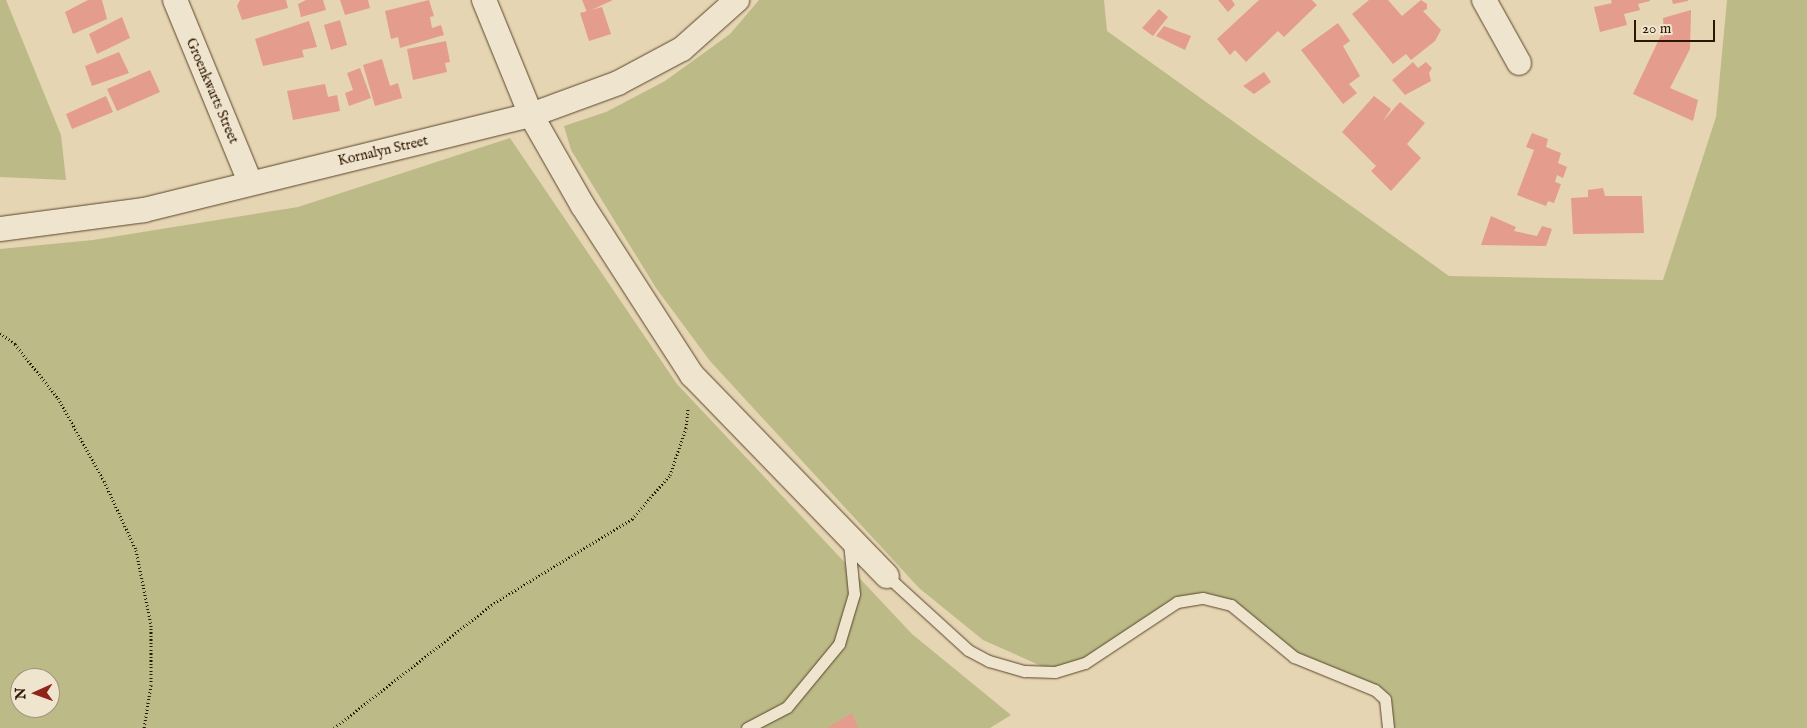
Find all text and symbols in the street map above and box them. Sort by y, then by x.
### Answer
scale bar [1637,10,1718,42]
text: 20 m [1642,19,1671,38]
street label: Groenkwarts Street [182,36,242,146]
street label: Kornalyn Street [336,132,430,170]
north arrow [10,668,60,718]
text: N [12,687,30,700]

